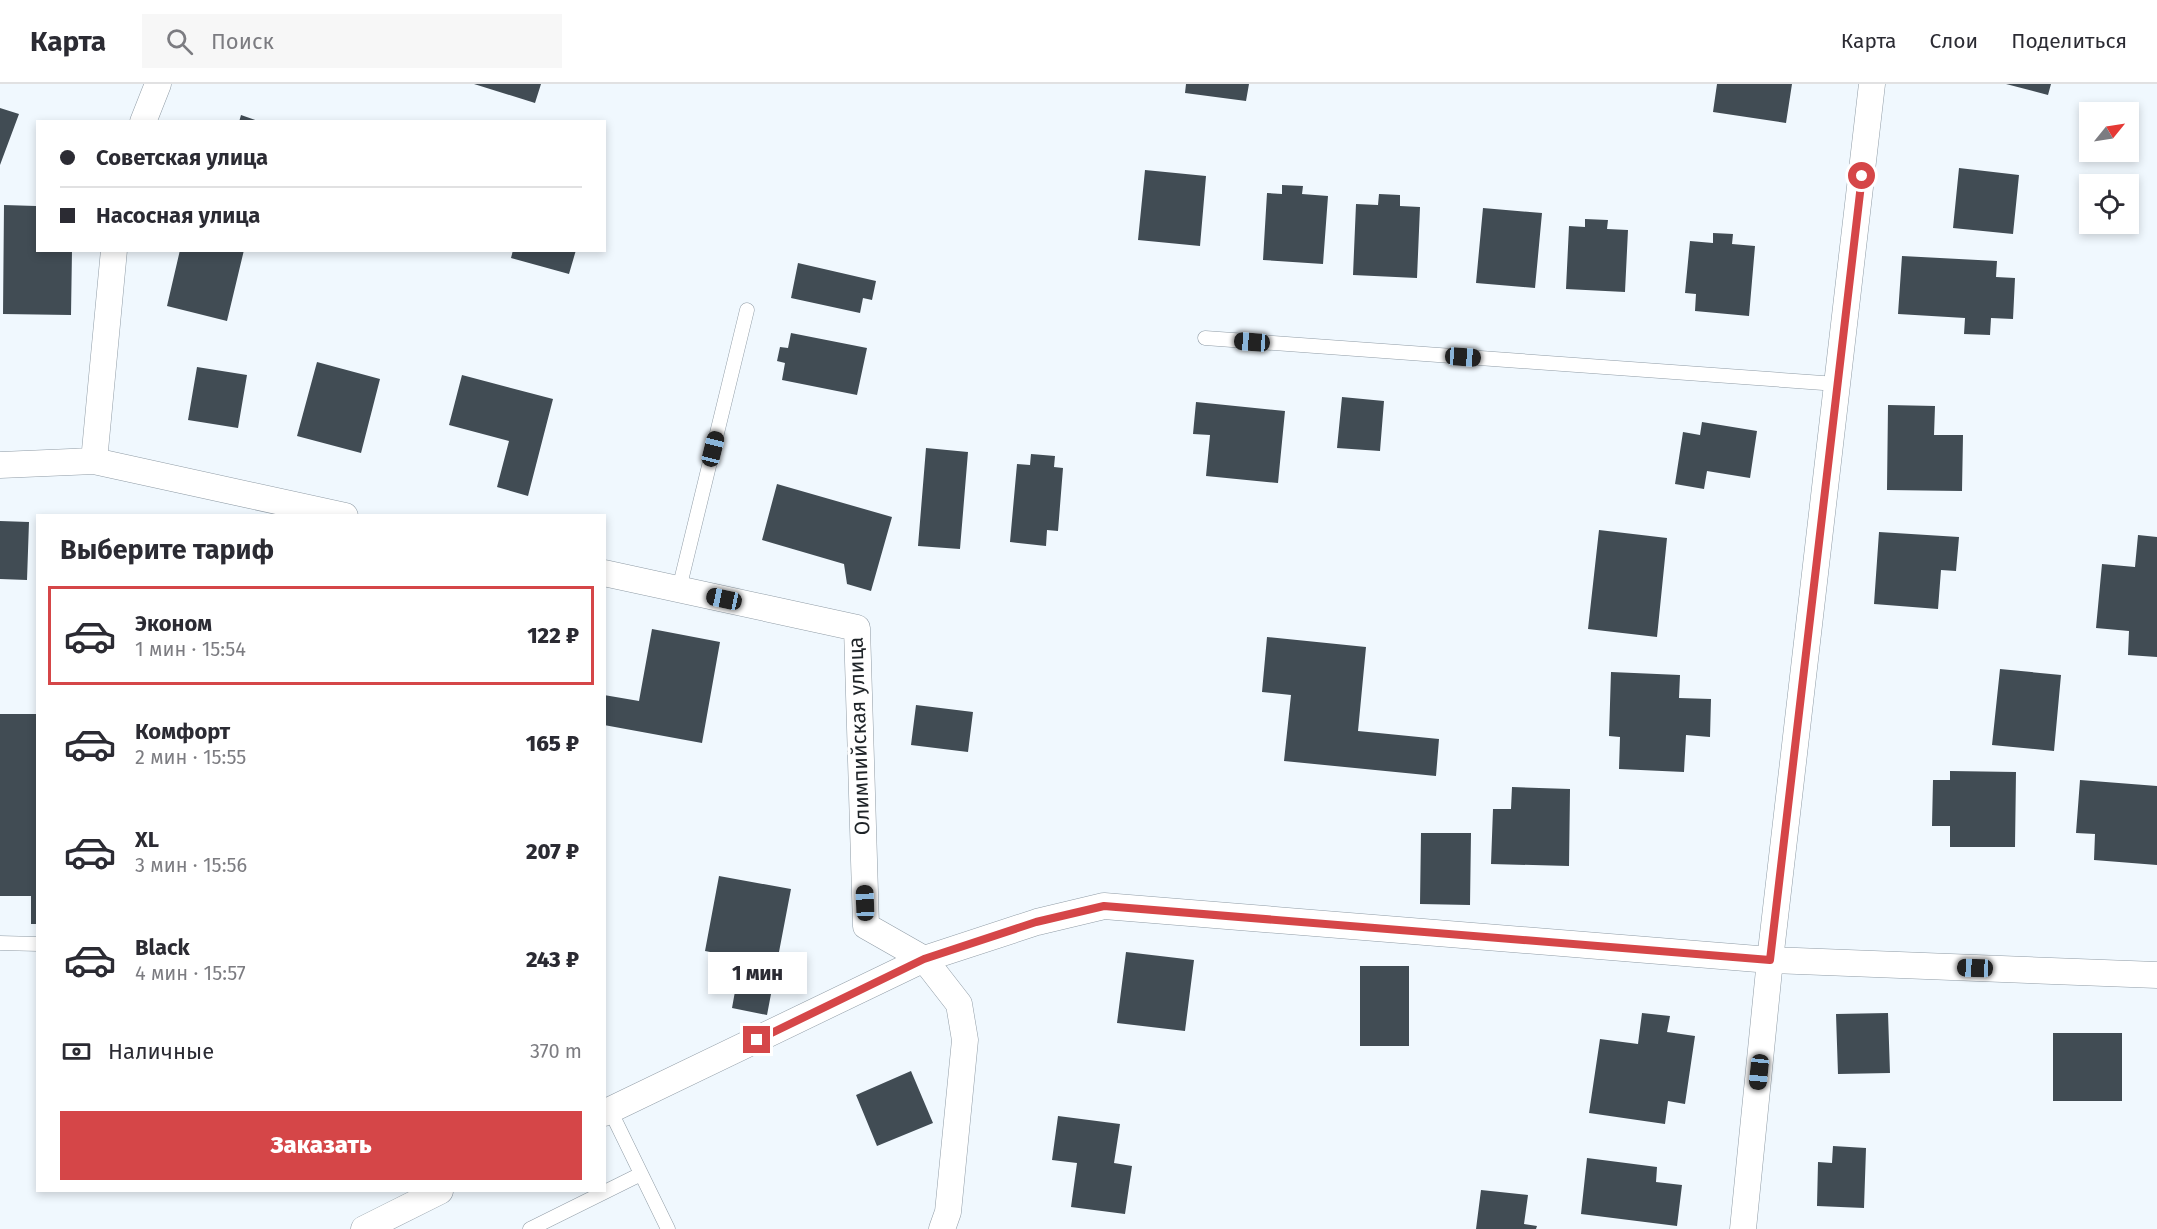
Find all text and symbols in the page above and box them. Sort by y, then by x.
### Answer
search box [142,14,562,68]
text: Карта [30,25,106,58]
icon: search [163,25,196,58]
text: Поиск [211,28,274,55]
text: Карта [1841,28,1897,54]
text: Слои [1930,28,1978,54]
text: Поделиться [2011,28,2127,54]
north arrow [2079,102,2139,162]
map controls [2079,102,2139,234]
text: Советская улица [96,144,268,171]
route start [1848,162,1875,189]
button: locate [2079,174,2139,234]
text: Насосная улица [96,202,260,229]
car [1233,332,1271,352]
car [1444,347,1482,367]
car [700,429,726,469]
text: Выберите тариф [60,534,274,566]
car [705,586,743,612]
icon: car [63,609,117,663]
text: Эконом [135,610,212,637]
text: 122 ₽ [527,622,579,649]
street label: Олимпийская улица [843,636,875,836]
text: 1 мин · 15:54 [135,637,246,661]
icon: car [63,717,117,771]
text: Комфорт [135,718,230,745]
text: 165 ₽ [526,730,579,757]
text: 2 мин · 15:55 [135,745,246,769]
icon: car [63,825,117,879]
text: XL [135,826,159,853]
text: 207 ₽ [526,838,579,865]
text: 3 мин · 15:56 [135,853,247,877]
car [855,885,875,921]
icon: car [63,933,117,987]
text: Black [135,934,190,961]
text: 243 ₽ [526,946,579,973]
callout: 1 мин [708,953,807,995]
car [1957,958,1993,978]
text: 4 мин · 15:57 [135,961,246,985]
text: 1 мин [732,961,783,985]
route end [743,1026,770,1053]
icon: cash [60,1035,93,1068]
text: Наличные [108,1038,214,1065]
text: 370 m [530,1039,582,1063]
car [1748,1053,1770,1091]
button: Заказать [60,1111,582,1180]

